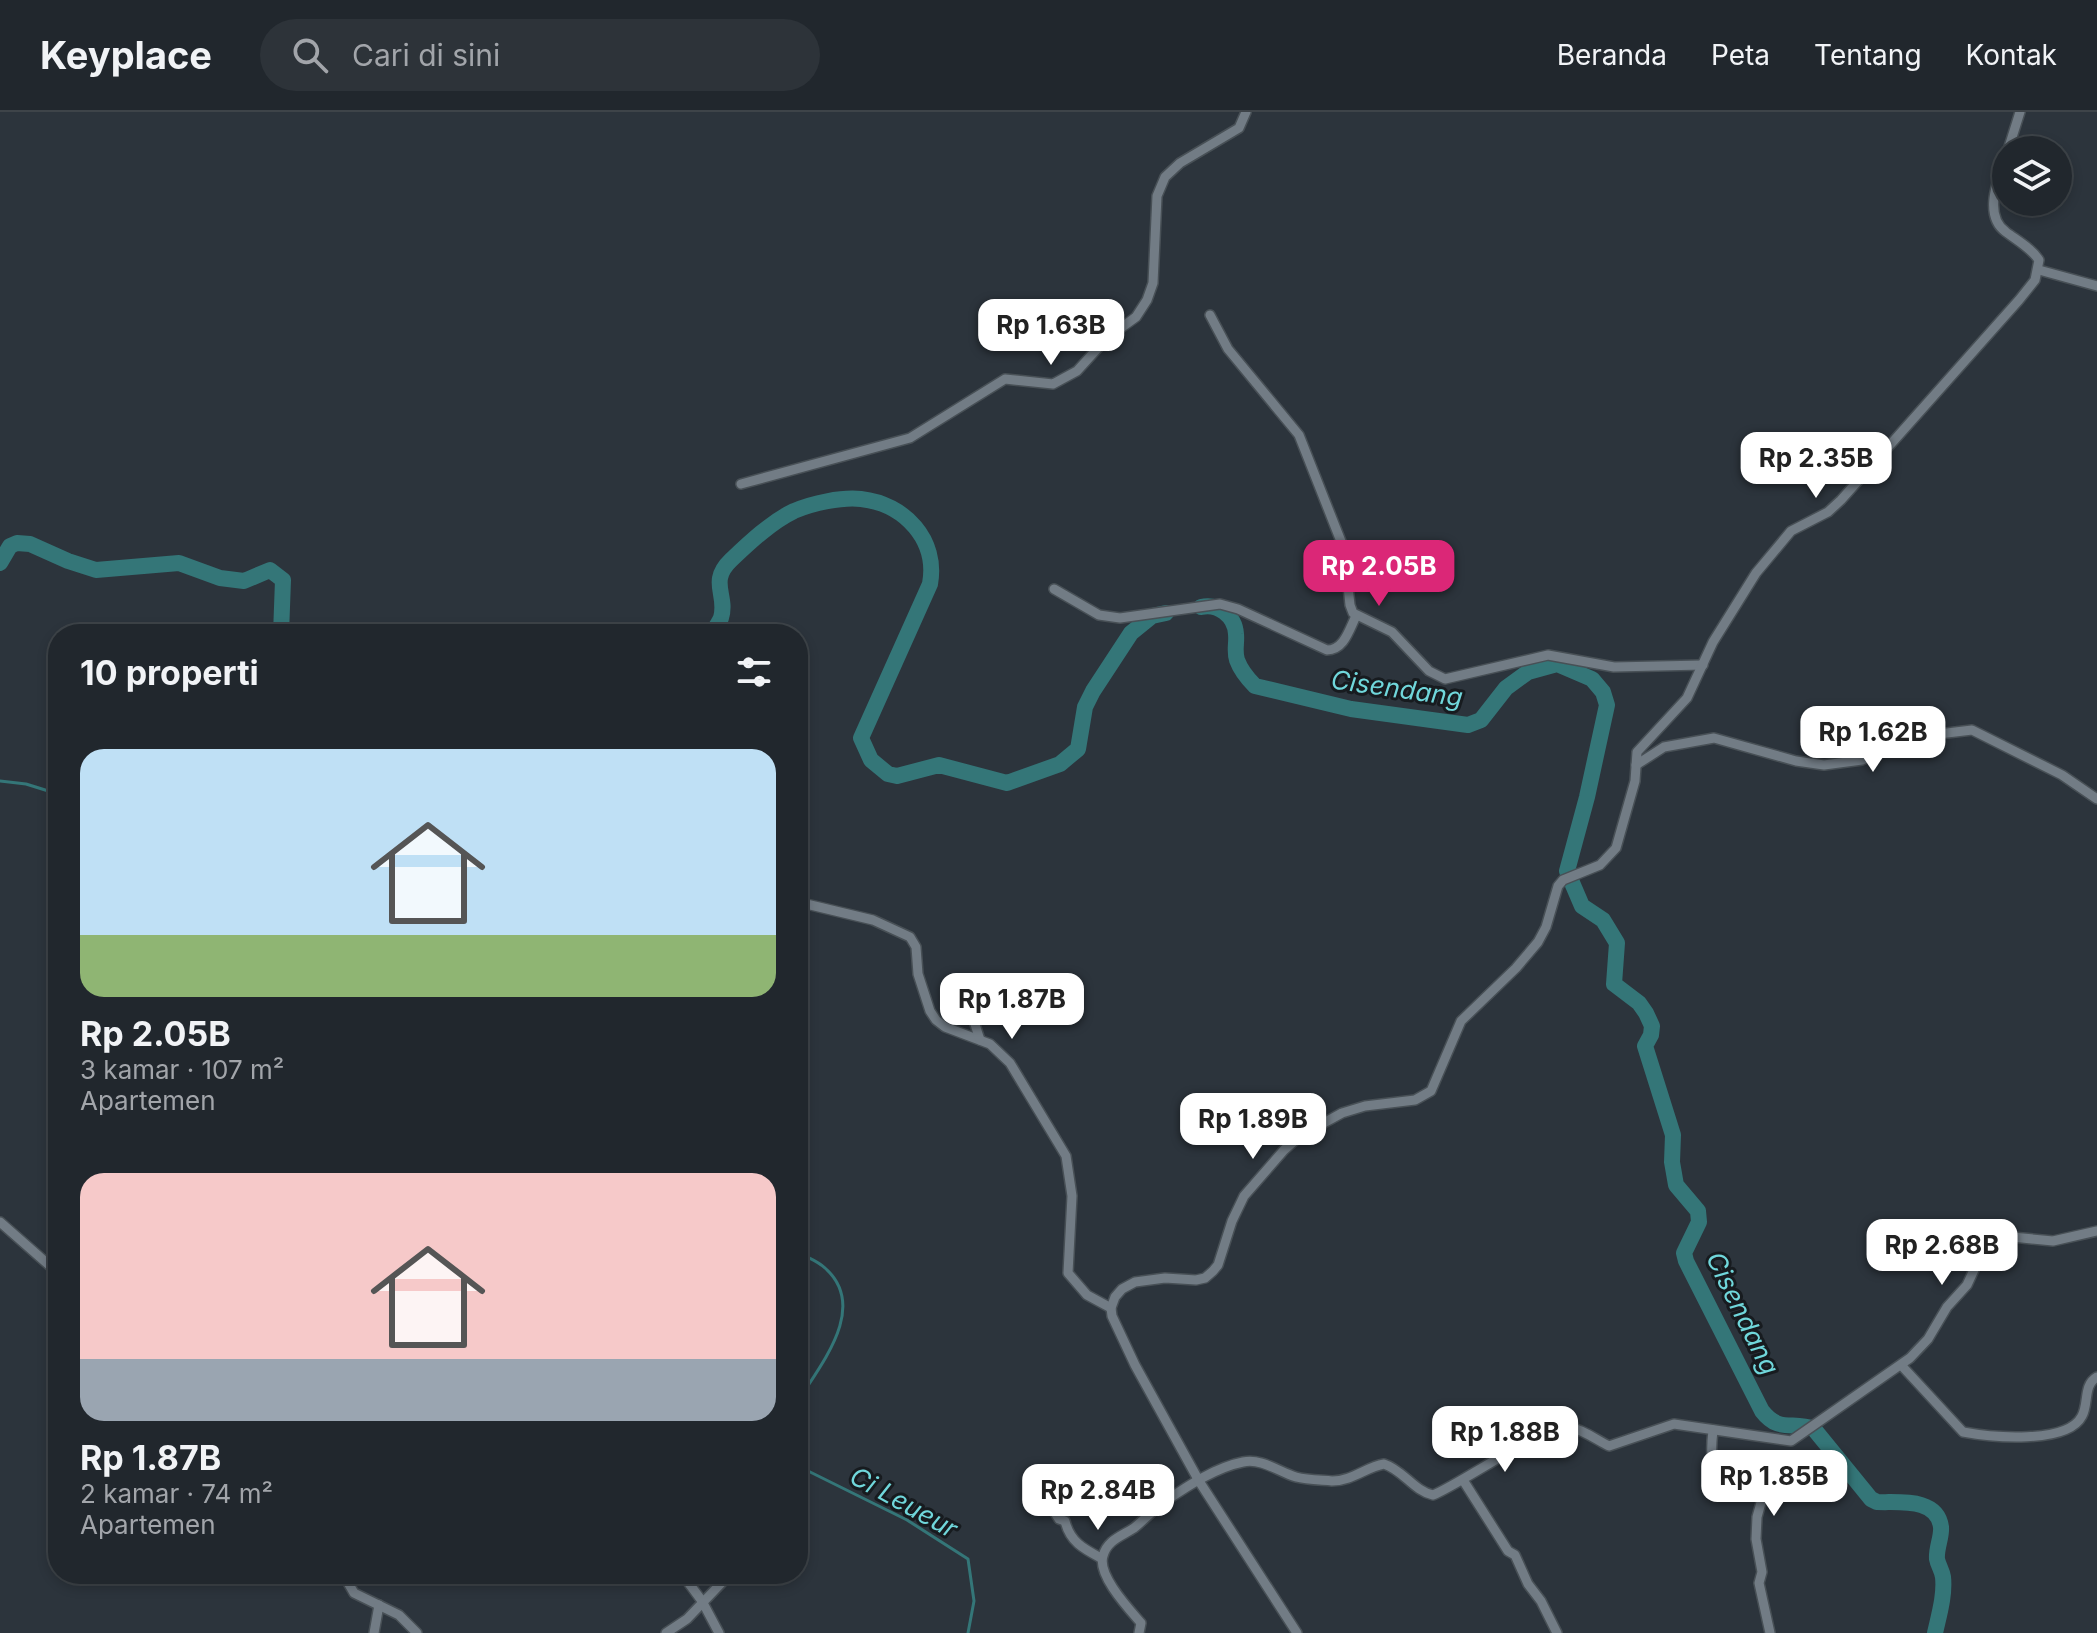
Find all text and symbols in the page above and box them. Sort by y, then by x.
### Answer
search box [260,19,820,91]
text: Keyplace [40,32,212,78]
icon: search [288,33,332,77]
text: Cari di sini [352,37,500,73]
text: Beranda [1557,38,1667,72]
text: Peta [1711,38,1770,72]
text: Tentang [1814,38,1922,72]
text: Kontak [1966,38,2057,72]
map controls [1992,136,2072,216]
button: layers [1992,136,2072,216]
pin: Rp 1.63B [968,299,1134,367]
text: Rp 1.63B [996,309,1106,340]
pin: Rp 2.35B [1733,432,1899,500]
text: Rp 2.35B [1759,442,1873,473]
pin: Rp 2.05B [1296,540,1462,608]
text: Rp 2.05B [1321,550,1437,581]
icon: filters [732,650,776,694]
text: 10 properti [80,652,259,693]
water label: Cisendang [1329,663,1465,713]
pin: Rp 1.62B [1790,706,1956,774]
text: Rp 1.62B [1818,716,1928,747]
icon: home [356,801,500,945]
pin: Rp 1.87B [929,973,1095,1041]
text: Rp 1.87B [958,983,1066,1014]
text: Rp 2.05B [80,1013,231,1054]
text: 3 kamar · 107 m² [80,1054,284,1085]
text: Apartemen [80,1085,216,1116]
pin: Rp 1.89B [1170,1093,1336,1161]
text: Rp 1.89B [1198,1103,1308,1134]
pin: Rp 2.68B [1859,1219,2025,1287]
icon: home [356,1225,500,1369]
text: Rp 2.68B [1885,1229,1999,1260]
water label: Cisendang [1700,1247,1786,1379]
pin: Rp 1.88B [1422,1406,1588,1474]
text: Rp 1.88B [1450,1416,1560,1447]
text: Rp 1.87B [80,1437,221,1478]
pin: Rp 1.85B [1691,1450,1857,1518]
water label: Ci Leueur [845,1460,964,1545]
text: Rp 1.85B [1719,1460,1829,1491]
pin: Rp 2.84B [1015,1464,1181,1532]
text: Rp 2.84B [1040,1474,1156,1505]
text: 2 kamar · 74 m² [80,1478,273,1509]
text: Apartemen [80,1509,216,1540]

